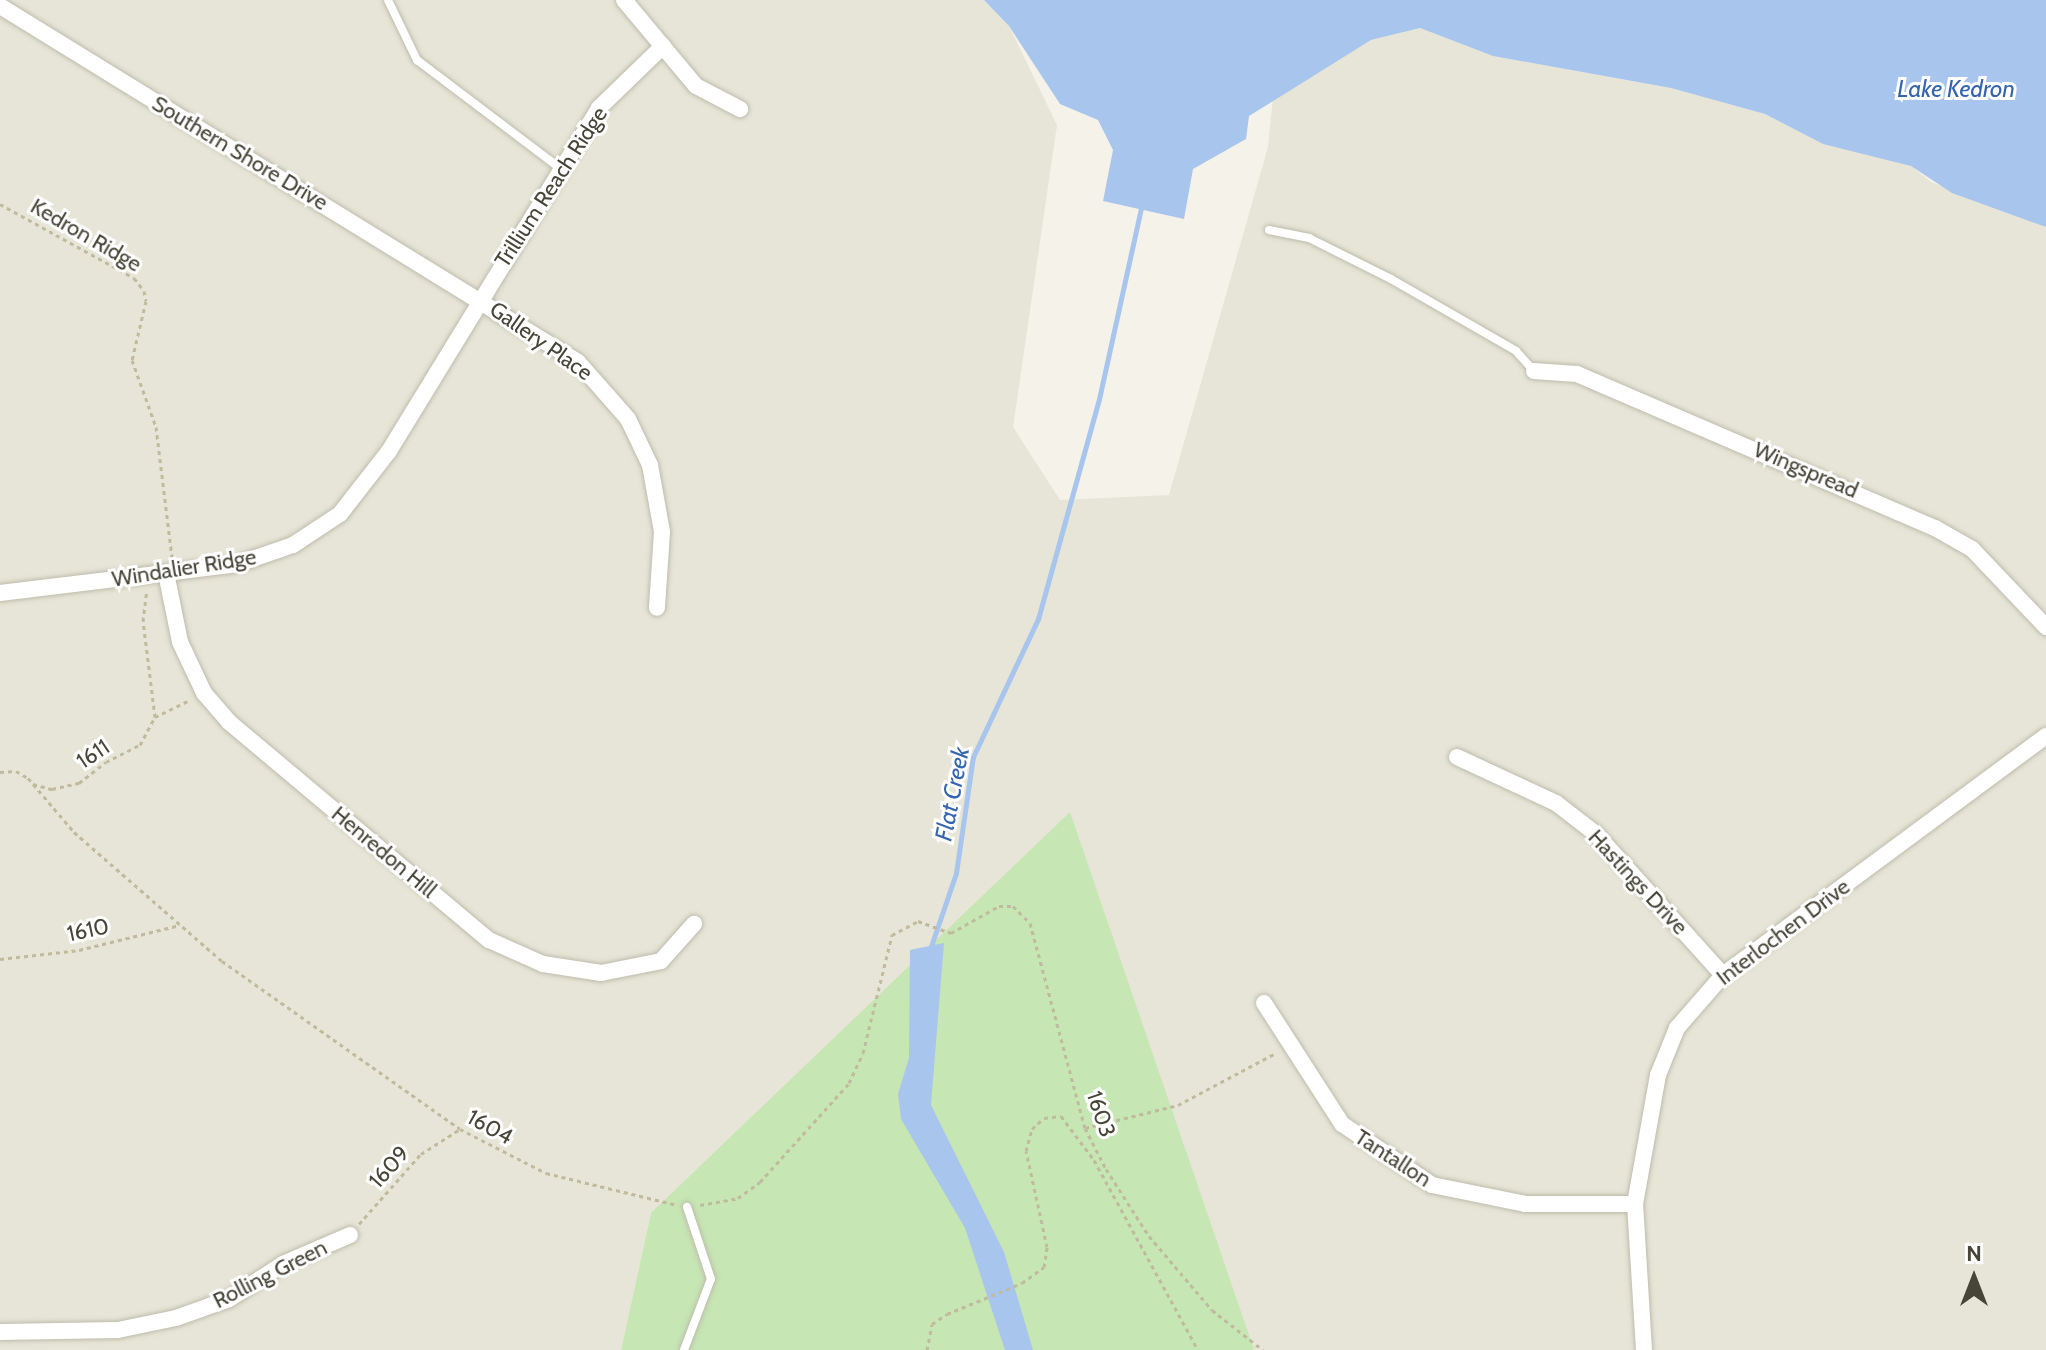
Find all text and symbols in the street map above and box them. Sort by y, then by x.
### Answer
water label: Lake Kedron [1897,75,2015,103]
street label: Southern Shore Drive [147,90,333,216]
street label: Trillium Reach Ridge [489,102,613,272]
street label: Kedron Ridge [26,193,146,277]
street label: Gallery Place [485,296,597,386]
street label: Wingspread [1750,436,1862,504]
street label: Windalier Ridge [110,544,258,592]
street label: 1611 [72,734,114,774]
water label: Flat Creek [929,744,975,844]
street label: Henredon Hill [326,801,442,903]
street label: Hastings Drive [1583,824,1693,940]
street label: Interlochen Drive [1711,873,1855,991]
street label: 1610 [65,913,111,947]
street label: 1603 [1081,1088,1121,1140]
street label: 1604 [463,1104,517,1150]
street label: Tantallon [1350,1124,1436,1192]
street label: 1609 [363,1141,415,1193]
street label: Rolling Green [209,1234,331,1314]
north arrow [1934,1238,2014,1318]
text: N [1966,1240,1982,1267]

